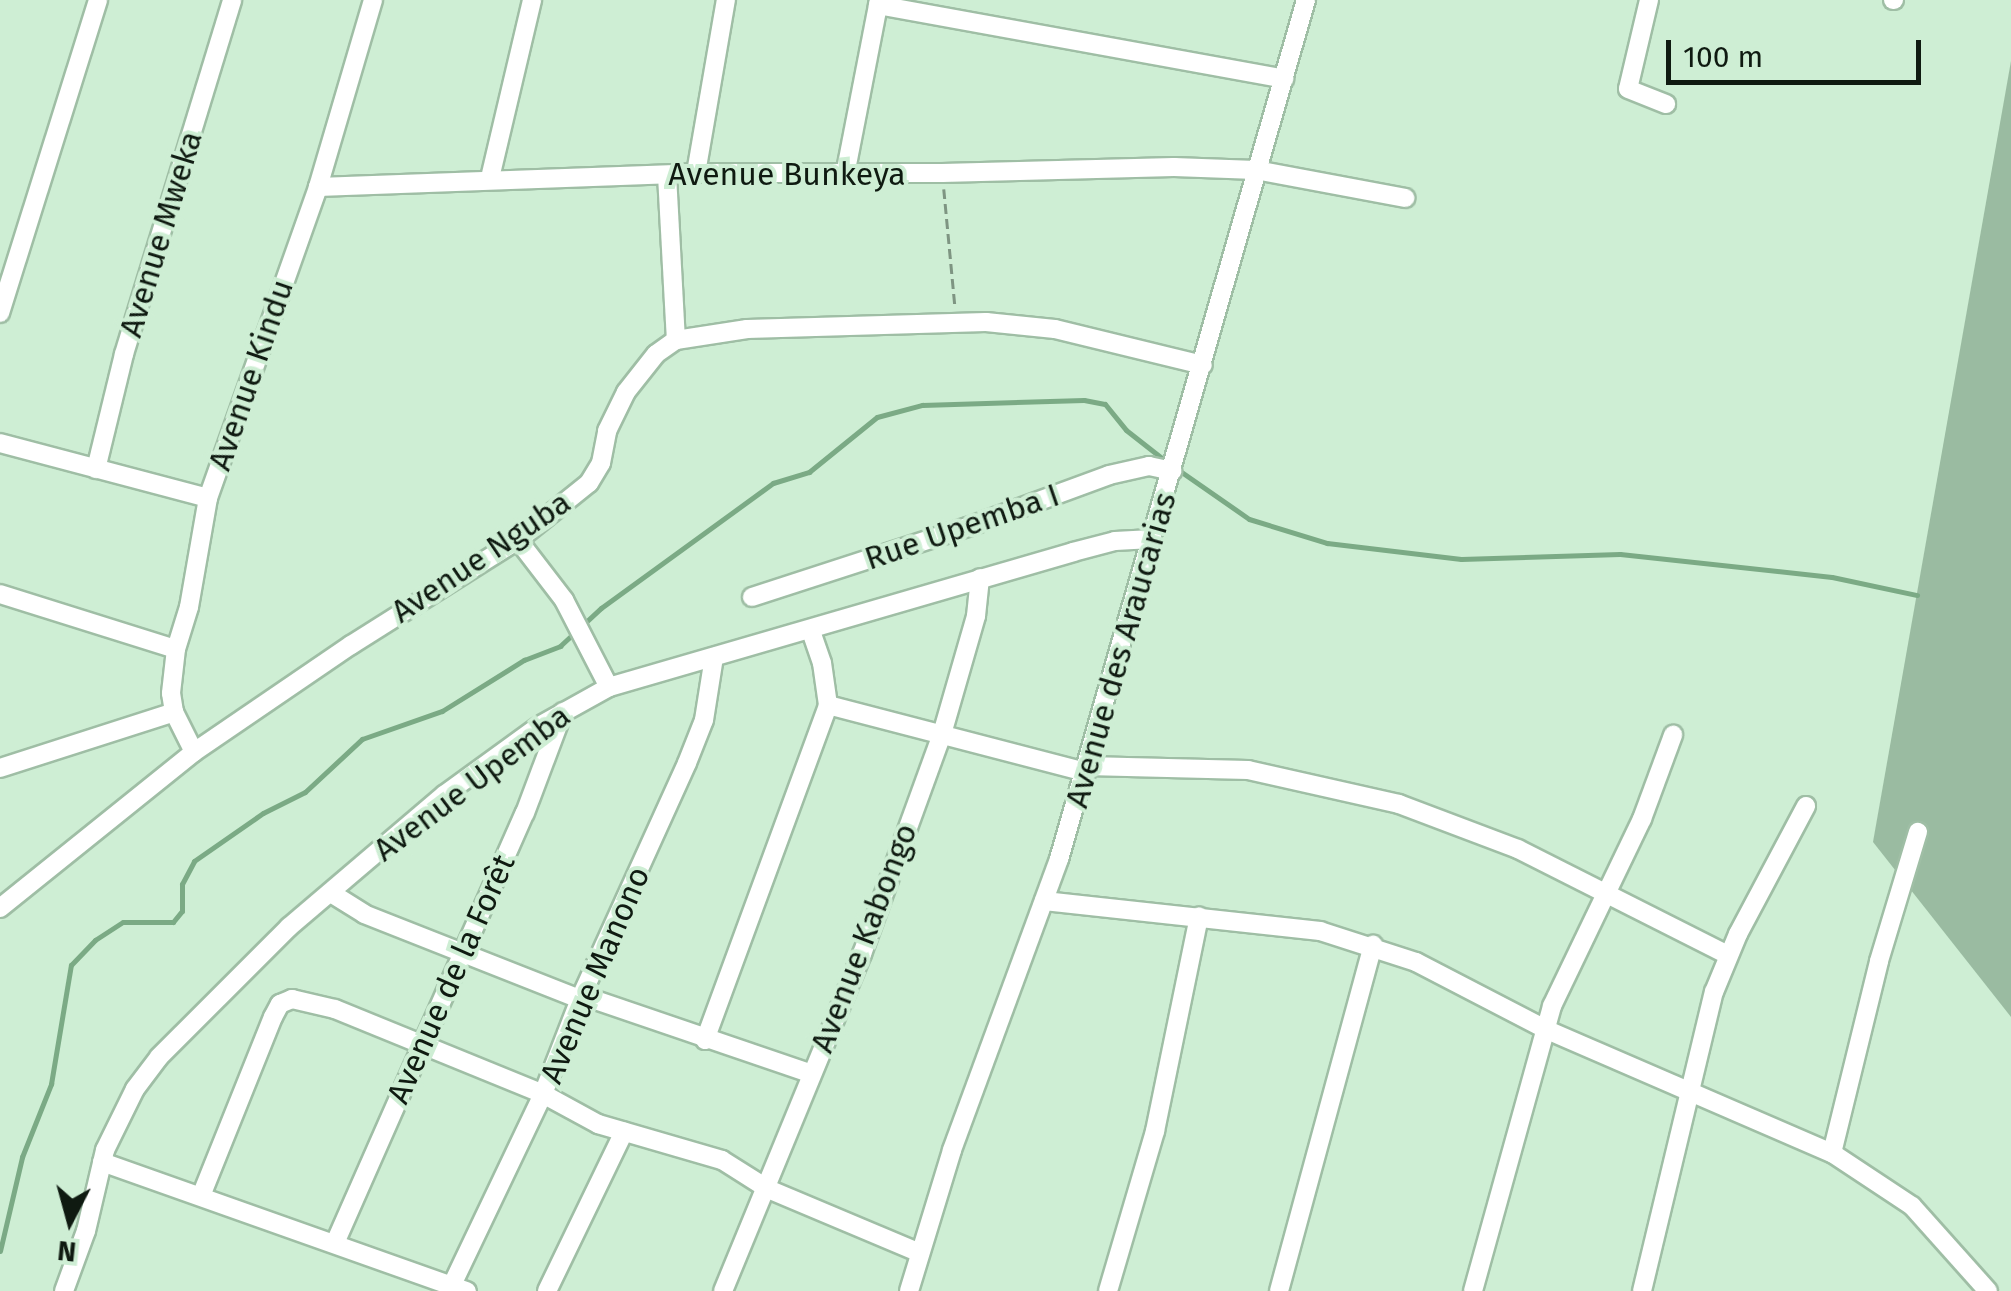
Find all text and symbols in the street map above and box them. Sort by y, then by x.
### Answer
scale bar [1671,20,1926,82]
text: 100 m [1683,39,1763,75]
street label: Avenue Mweka [111,126,211,342]
street label: Avenue Bunkeya [668,155,906,193]
street label: Avenue Kindu [200,275,302,475]
street label: Rue Upemba I [860,476,1064,578]
street label: Avenue Nguba [384,483,578,631]
street label: Avenue des Araucarias [1058,488,1184,812]
street label: Avenue Upemba [366,697,578,869]
street label: Avenue Kabongo [803,818,925,1058]
street label: Avenue de la Forêt [379,849,523,1109]
street label: Avenue Manono [532,861,658,1089]
north arrow [20,1171,120,1271]
text: N [56,1234,78,1269]

